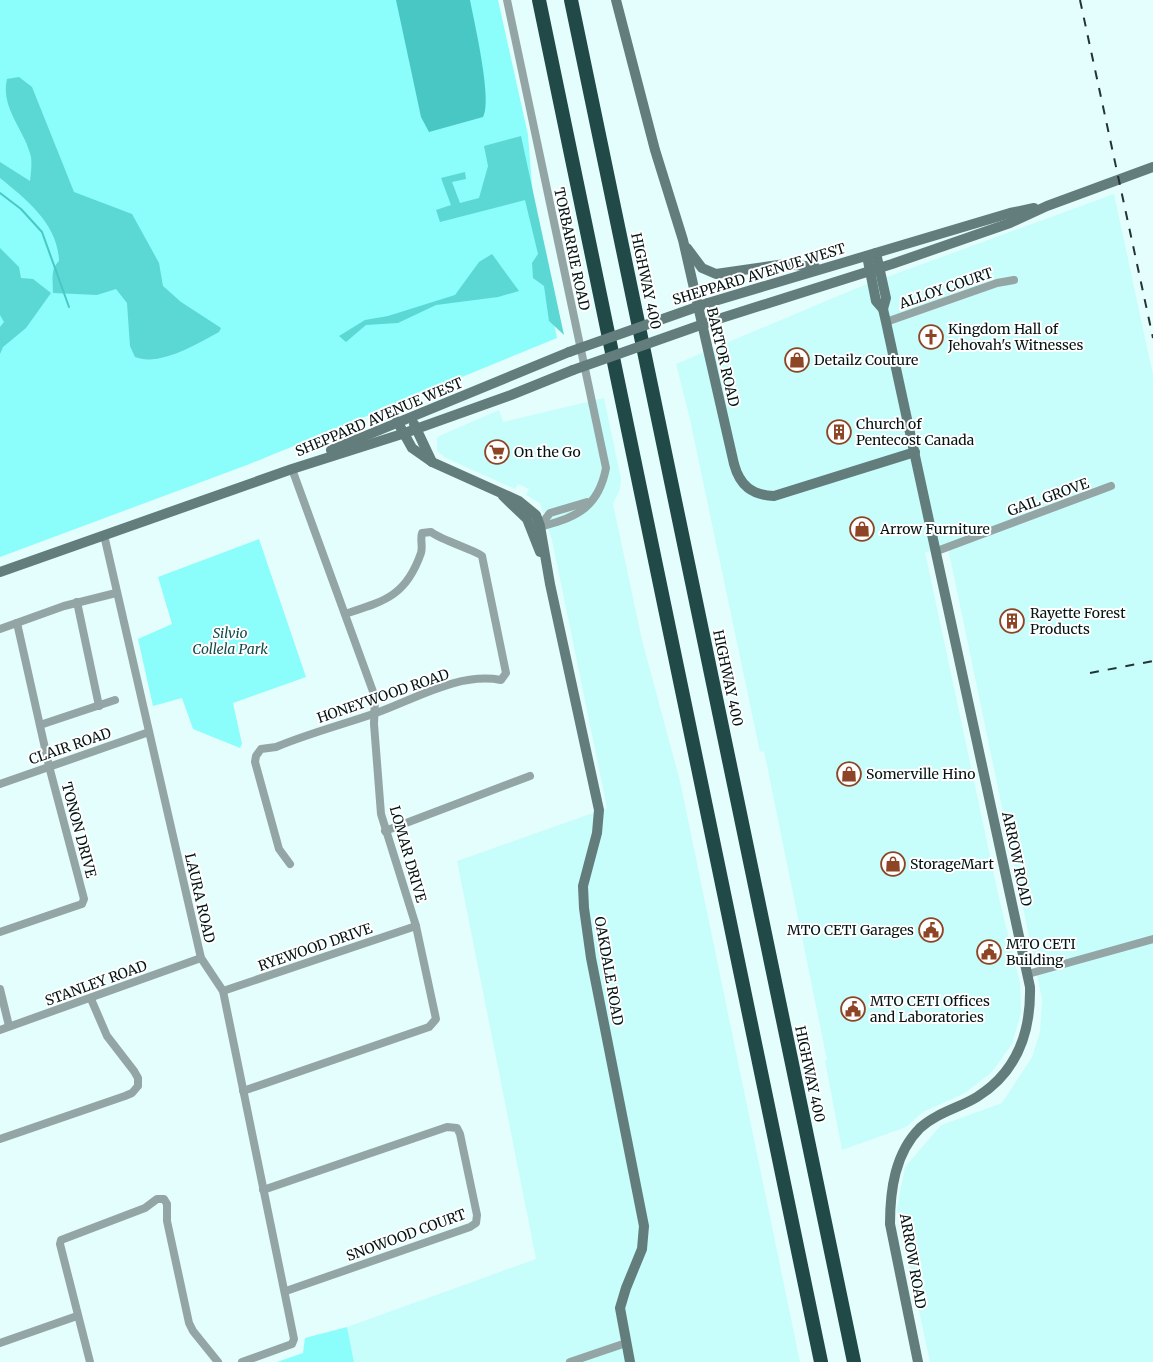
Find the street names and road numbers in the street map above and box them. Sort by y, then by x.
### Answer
street label: TORBARRIE ROAD [550,186,594,313]
street label: HIGHWAY 400 [627,231,665,331]
street label: SHEPPARD AVENUE WEST [670,239,848,309]
street label: ALLOY COURT [896,263,996,313]
street label: BARTOR ROAD [703,306,743,409]
street label: SHEPPARD AVENUE WEST [293,373,466,460]
street label: GAIL GROVE [1005,474,1091,520]
street label: HIGHWAY 400 [709,628,747,728]
street label: HONEYWOOD ROAD [315,665,452,727]
street label: CLAIR ROAD [26,723,114,769]
street label: TONON DRIVE [58,780,100,880]
street label: LOMAR DRIVE [386,804,430,904]
street label: ARROW ROAD [998,809,1036,908]
street label: LAURA ROAD [181,851,219,945]
street label: OAKDALE ROAD [591,915,628,1027]
street label: RYEWOOD DRIVE [256,919,374,975]
street label: STANLEY ROAD [42,956,150,1010]
street label: HIGHWAY 400 [791,1024,829,1124]
street label: SNOWOOD COURT [344,1205,469,1265]
street label: ARROW ROAD [896,1211,930,1310]

